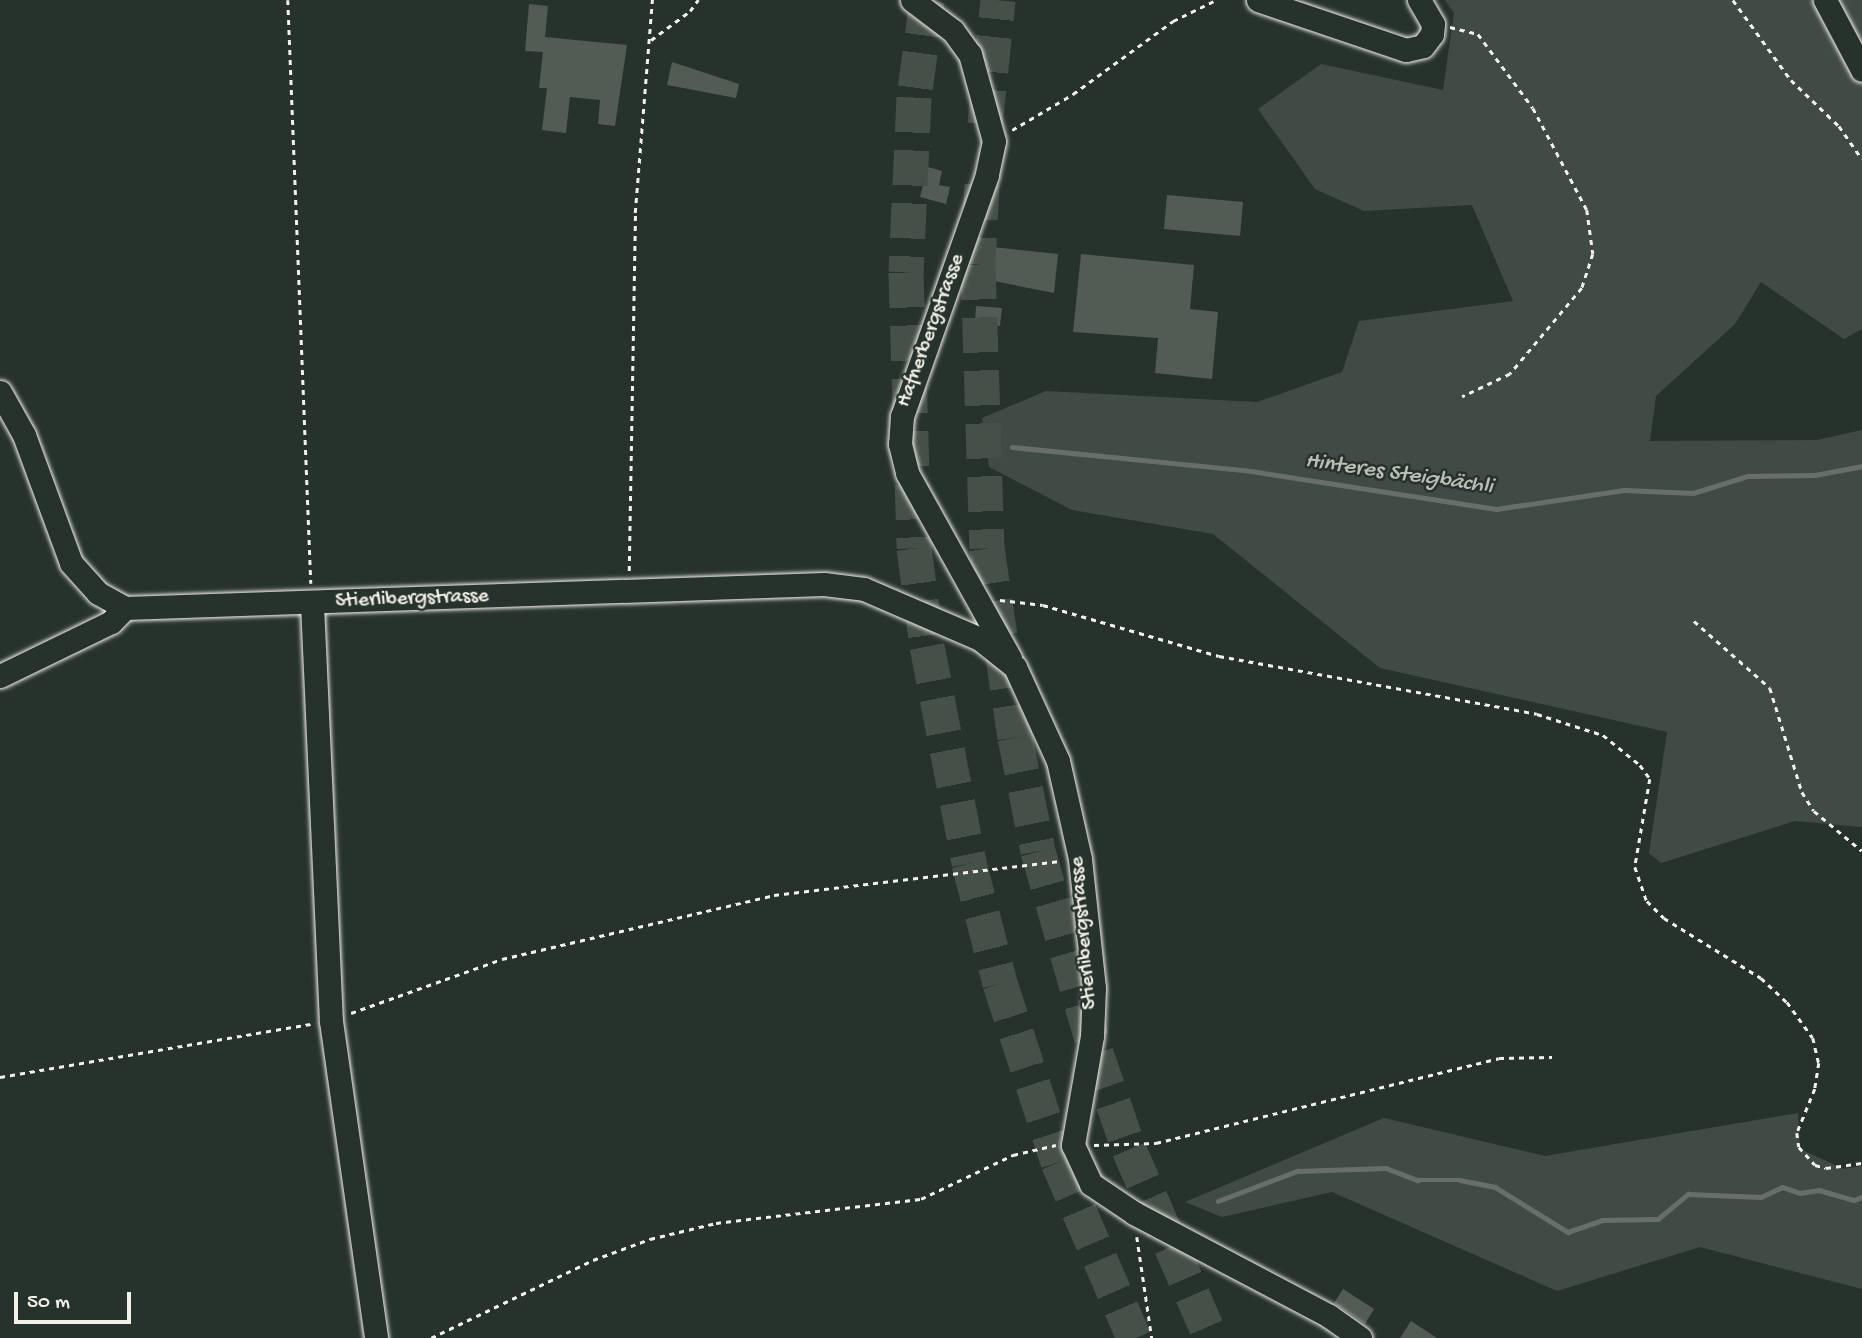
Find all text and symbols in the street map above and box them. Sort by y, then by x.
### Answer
street label: Hafnerbergstrasse [893,251,971,411]
water label: Hinteres Steigbächli [1303,448,1495,502]
street label: Stierlibergstrasse [335,585,489,615]
street label: Stierlibergstrasse [1066,856,1104,1010]
scale bar [18,1278,135,1322]
text: 50 m [27,1291,70,1316]

